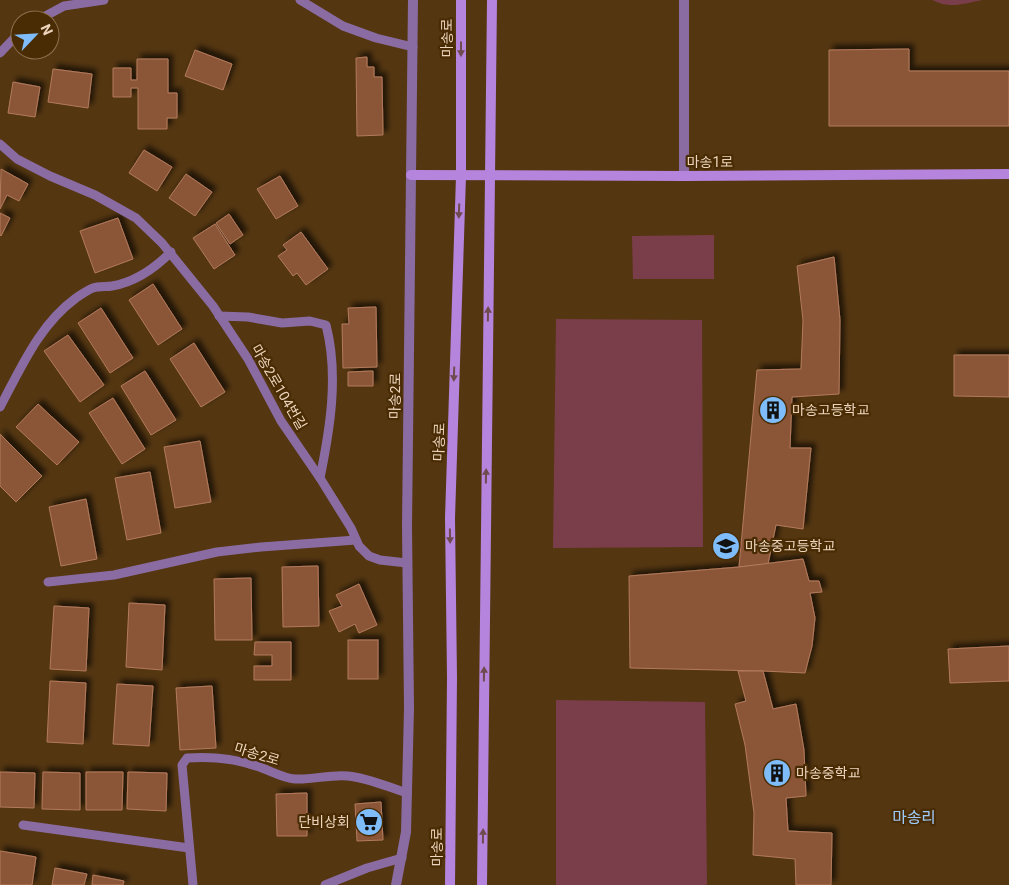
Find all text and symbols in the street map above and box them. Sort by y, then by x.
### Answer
north arrow [10,10,60,60]
street label: 마송로 [439,19,455,57]
text: N [37,22,56,37]
one-way arrow [457,41,465,57]
street label: 마송1로 [687,154,733,170]
one-way arrow [455,203,463,219]
one-way arrow [484,306,492,322]
street label: 마송2로104번길 [248,341,310,433]
one-way arrow [450,366,458,382]
street label: 마송2로 [387,372,403,419]
building icon: 마송고등학교 [758,395,788,425]
place label: 마송고등학교 [792,402,869,418]
street label: 마송로 [430,422,448,462]
one-way arrow [482,468,490,484]
one-way arrow [446,528,454,544]
school or university icon: 마송중고등학교 [711,531,741,561]
place label: 마송중고등학교 [745,538,835,554]
one-way arrow [480,666,488,682]
street label: 마송2로 [232,740,282,768]
building icon: 마송중학교 [762,758,792,788]
place label: 마송중학교 [796,765,861,781]
supermarket icon: 단비상회 [354,807,384,837]
district label: 마송리 [892,808,936,827]
place label: 단비상회 [298,814,350,830]
street label: 마송로 [429,828,445,866]
one-way arrow [479,828,487,844]

